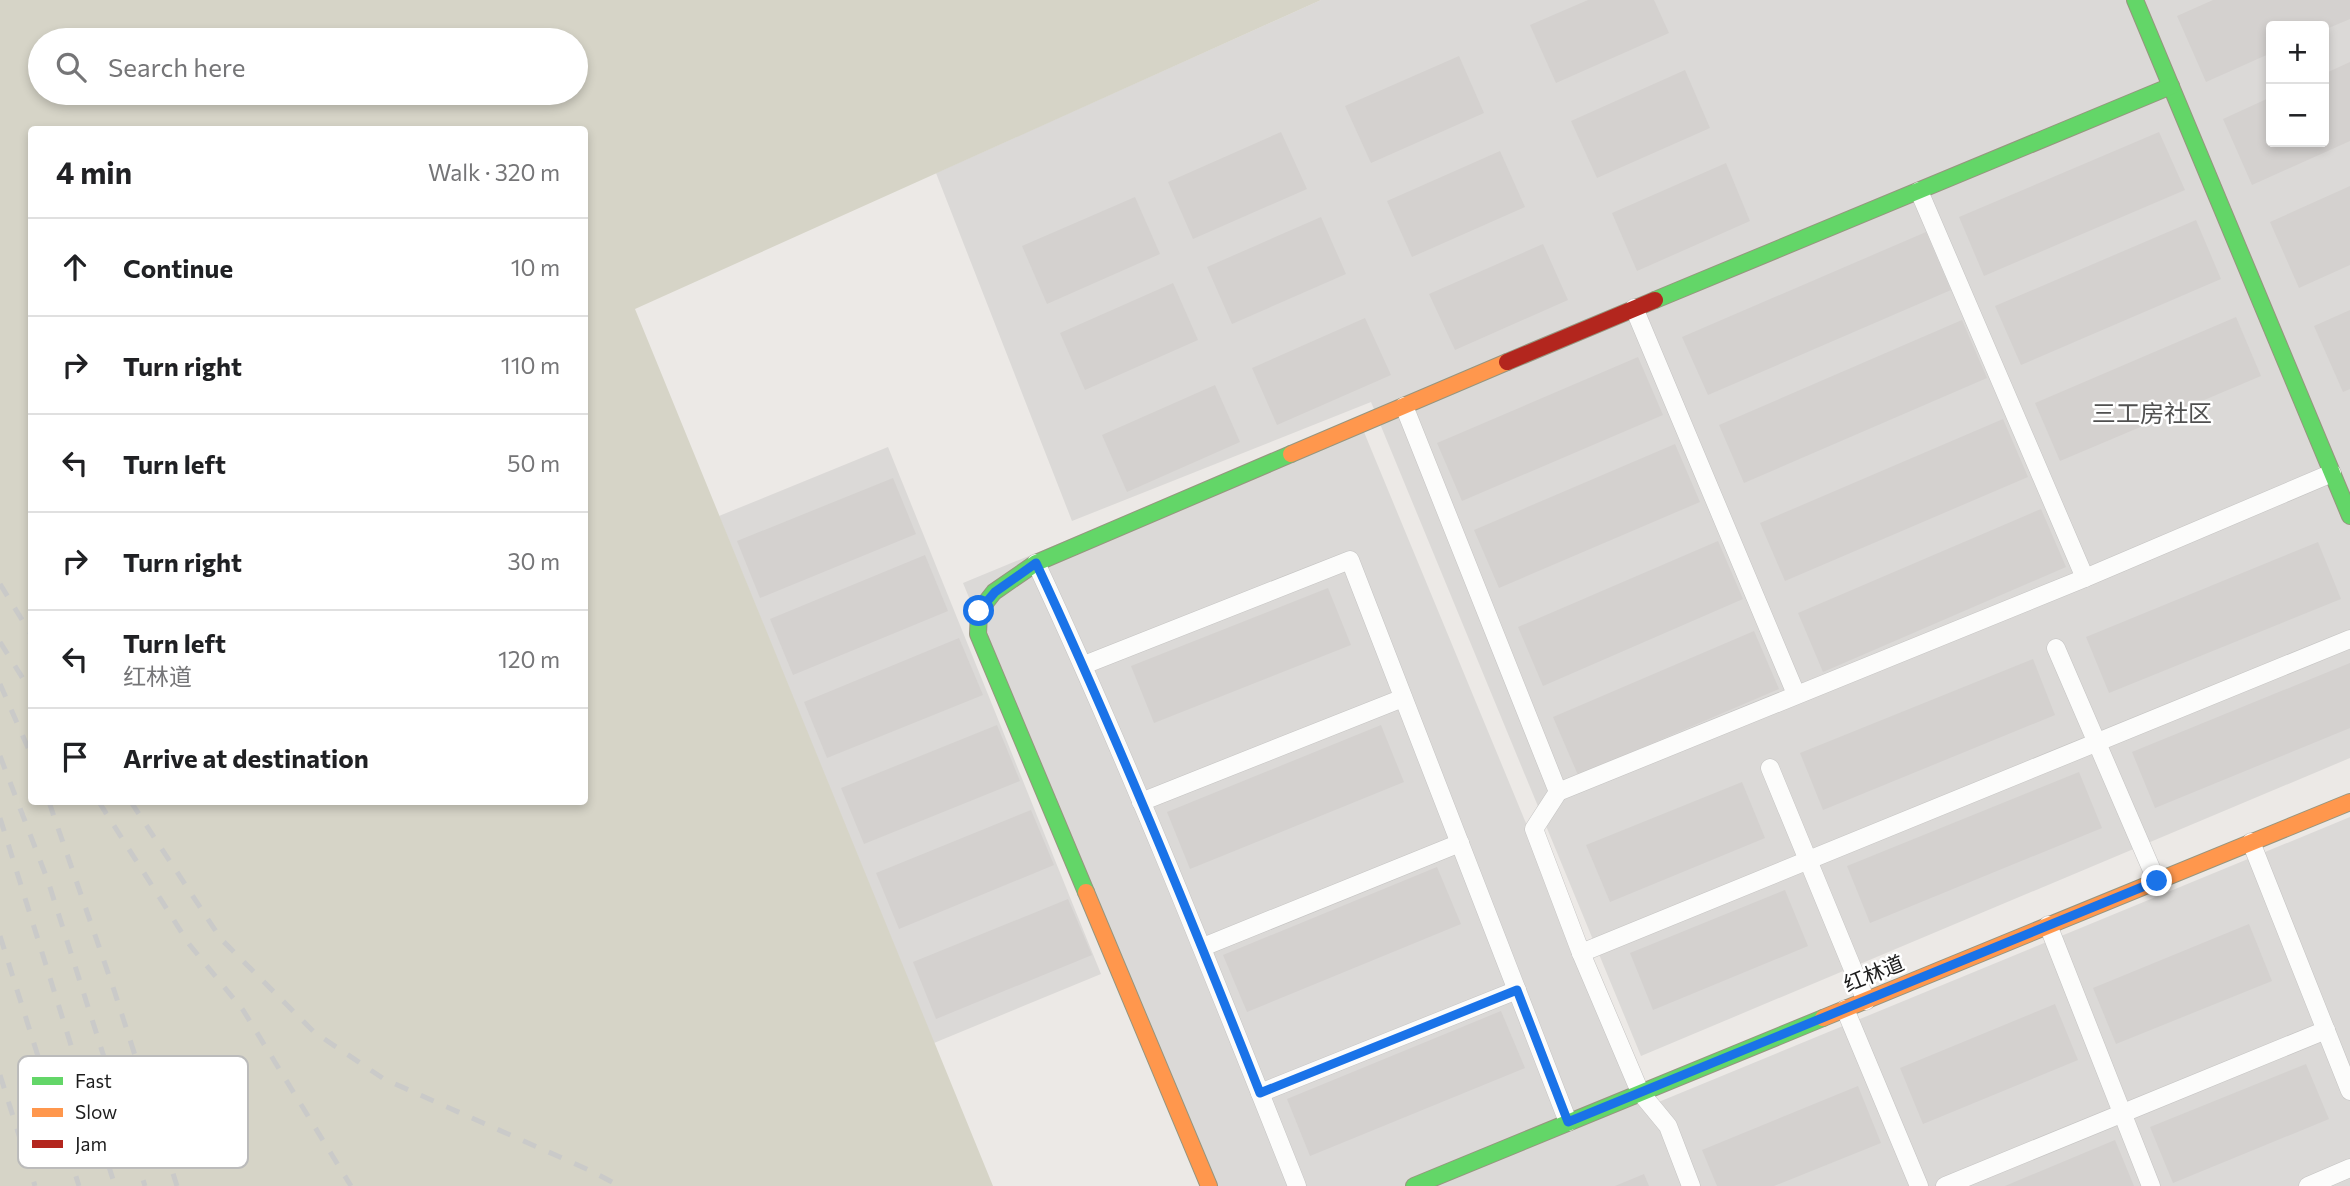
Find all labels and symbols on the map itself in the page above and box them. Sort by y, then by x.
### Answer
district label: 三工房社区 [2092,398,2212,427]
route start [963,595,994,626]
route end [2141,865,2172,896]
street label: 红林道 [1840,949,1907,996]
legend [18,1056,248,1168]
text: Fast [75,1069,112,1092]
text: Slow [75,1100,117,1123]
text: Jam [75,1132,107,1155]

